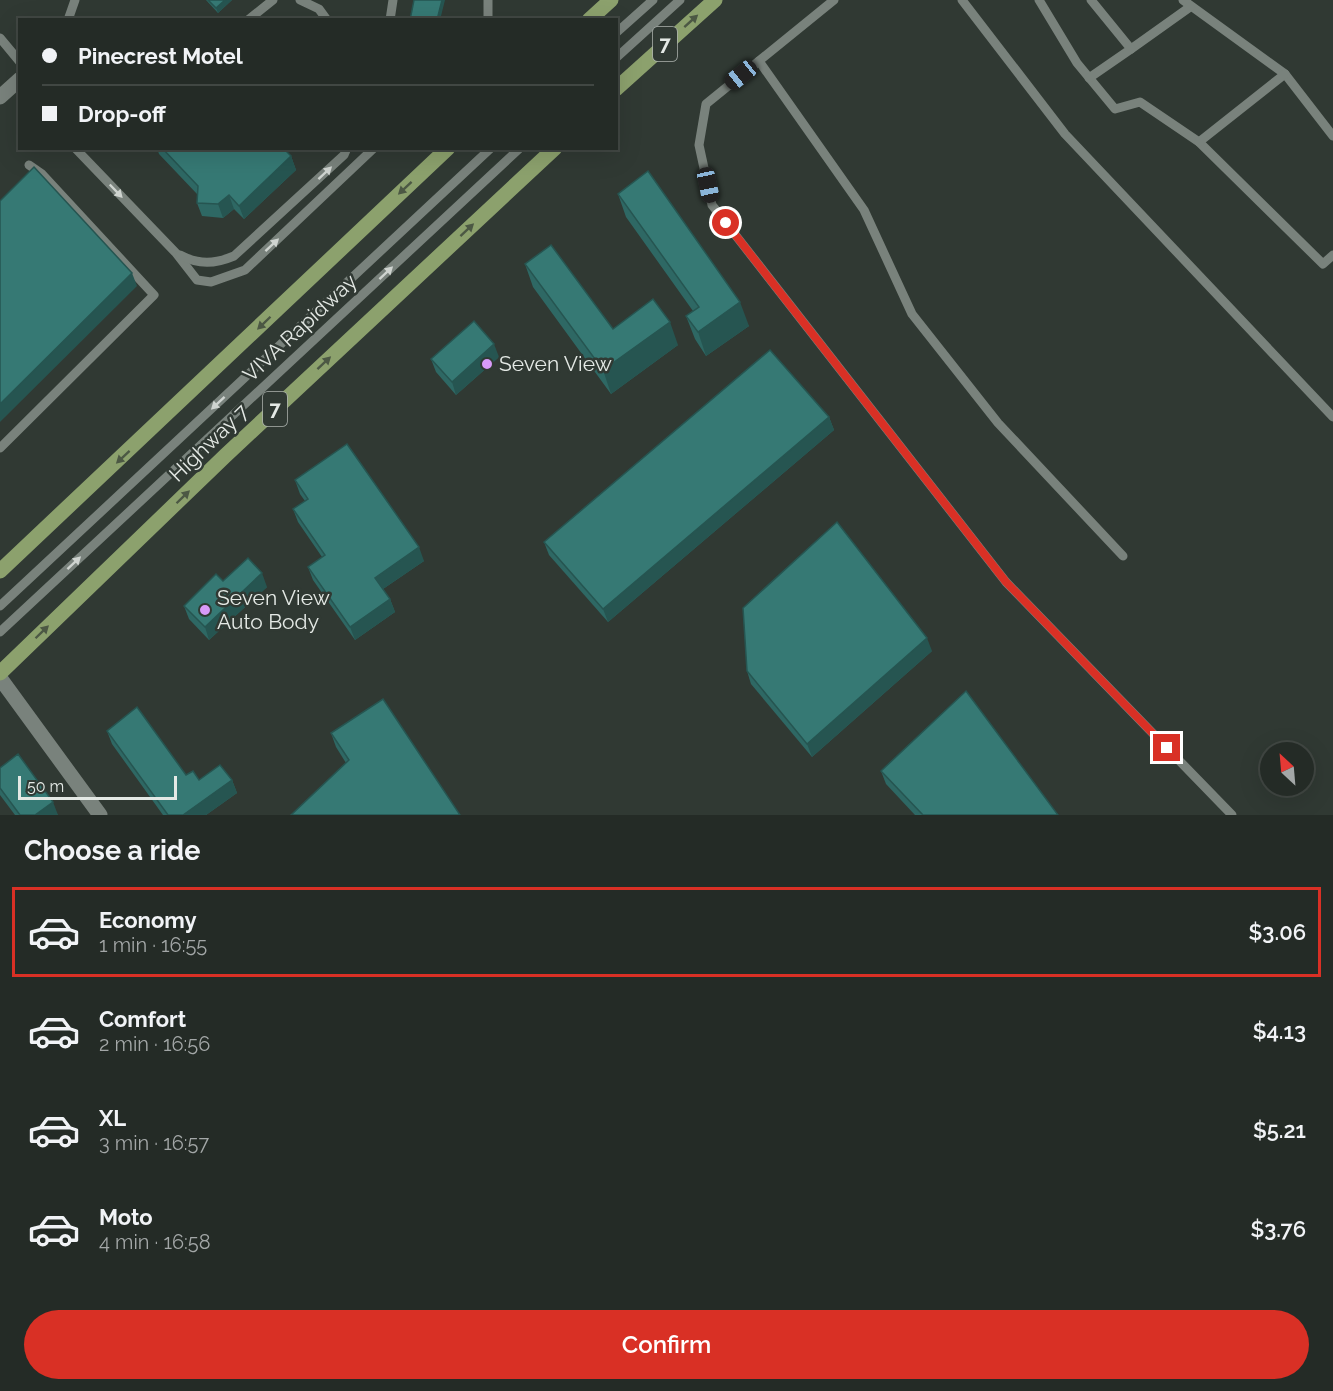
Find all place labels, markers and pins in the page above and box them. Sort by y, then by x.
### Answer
place label: Seven View [499,351,612,376]
marker: Seven View [480,357,494,371]
place label: Seven View Auto Body [217,585,330,634]
marker: Seven View Auto Body [198,603,212,617]

